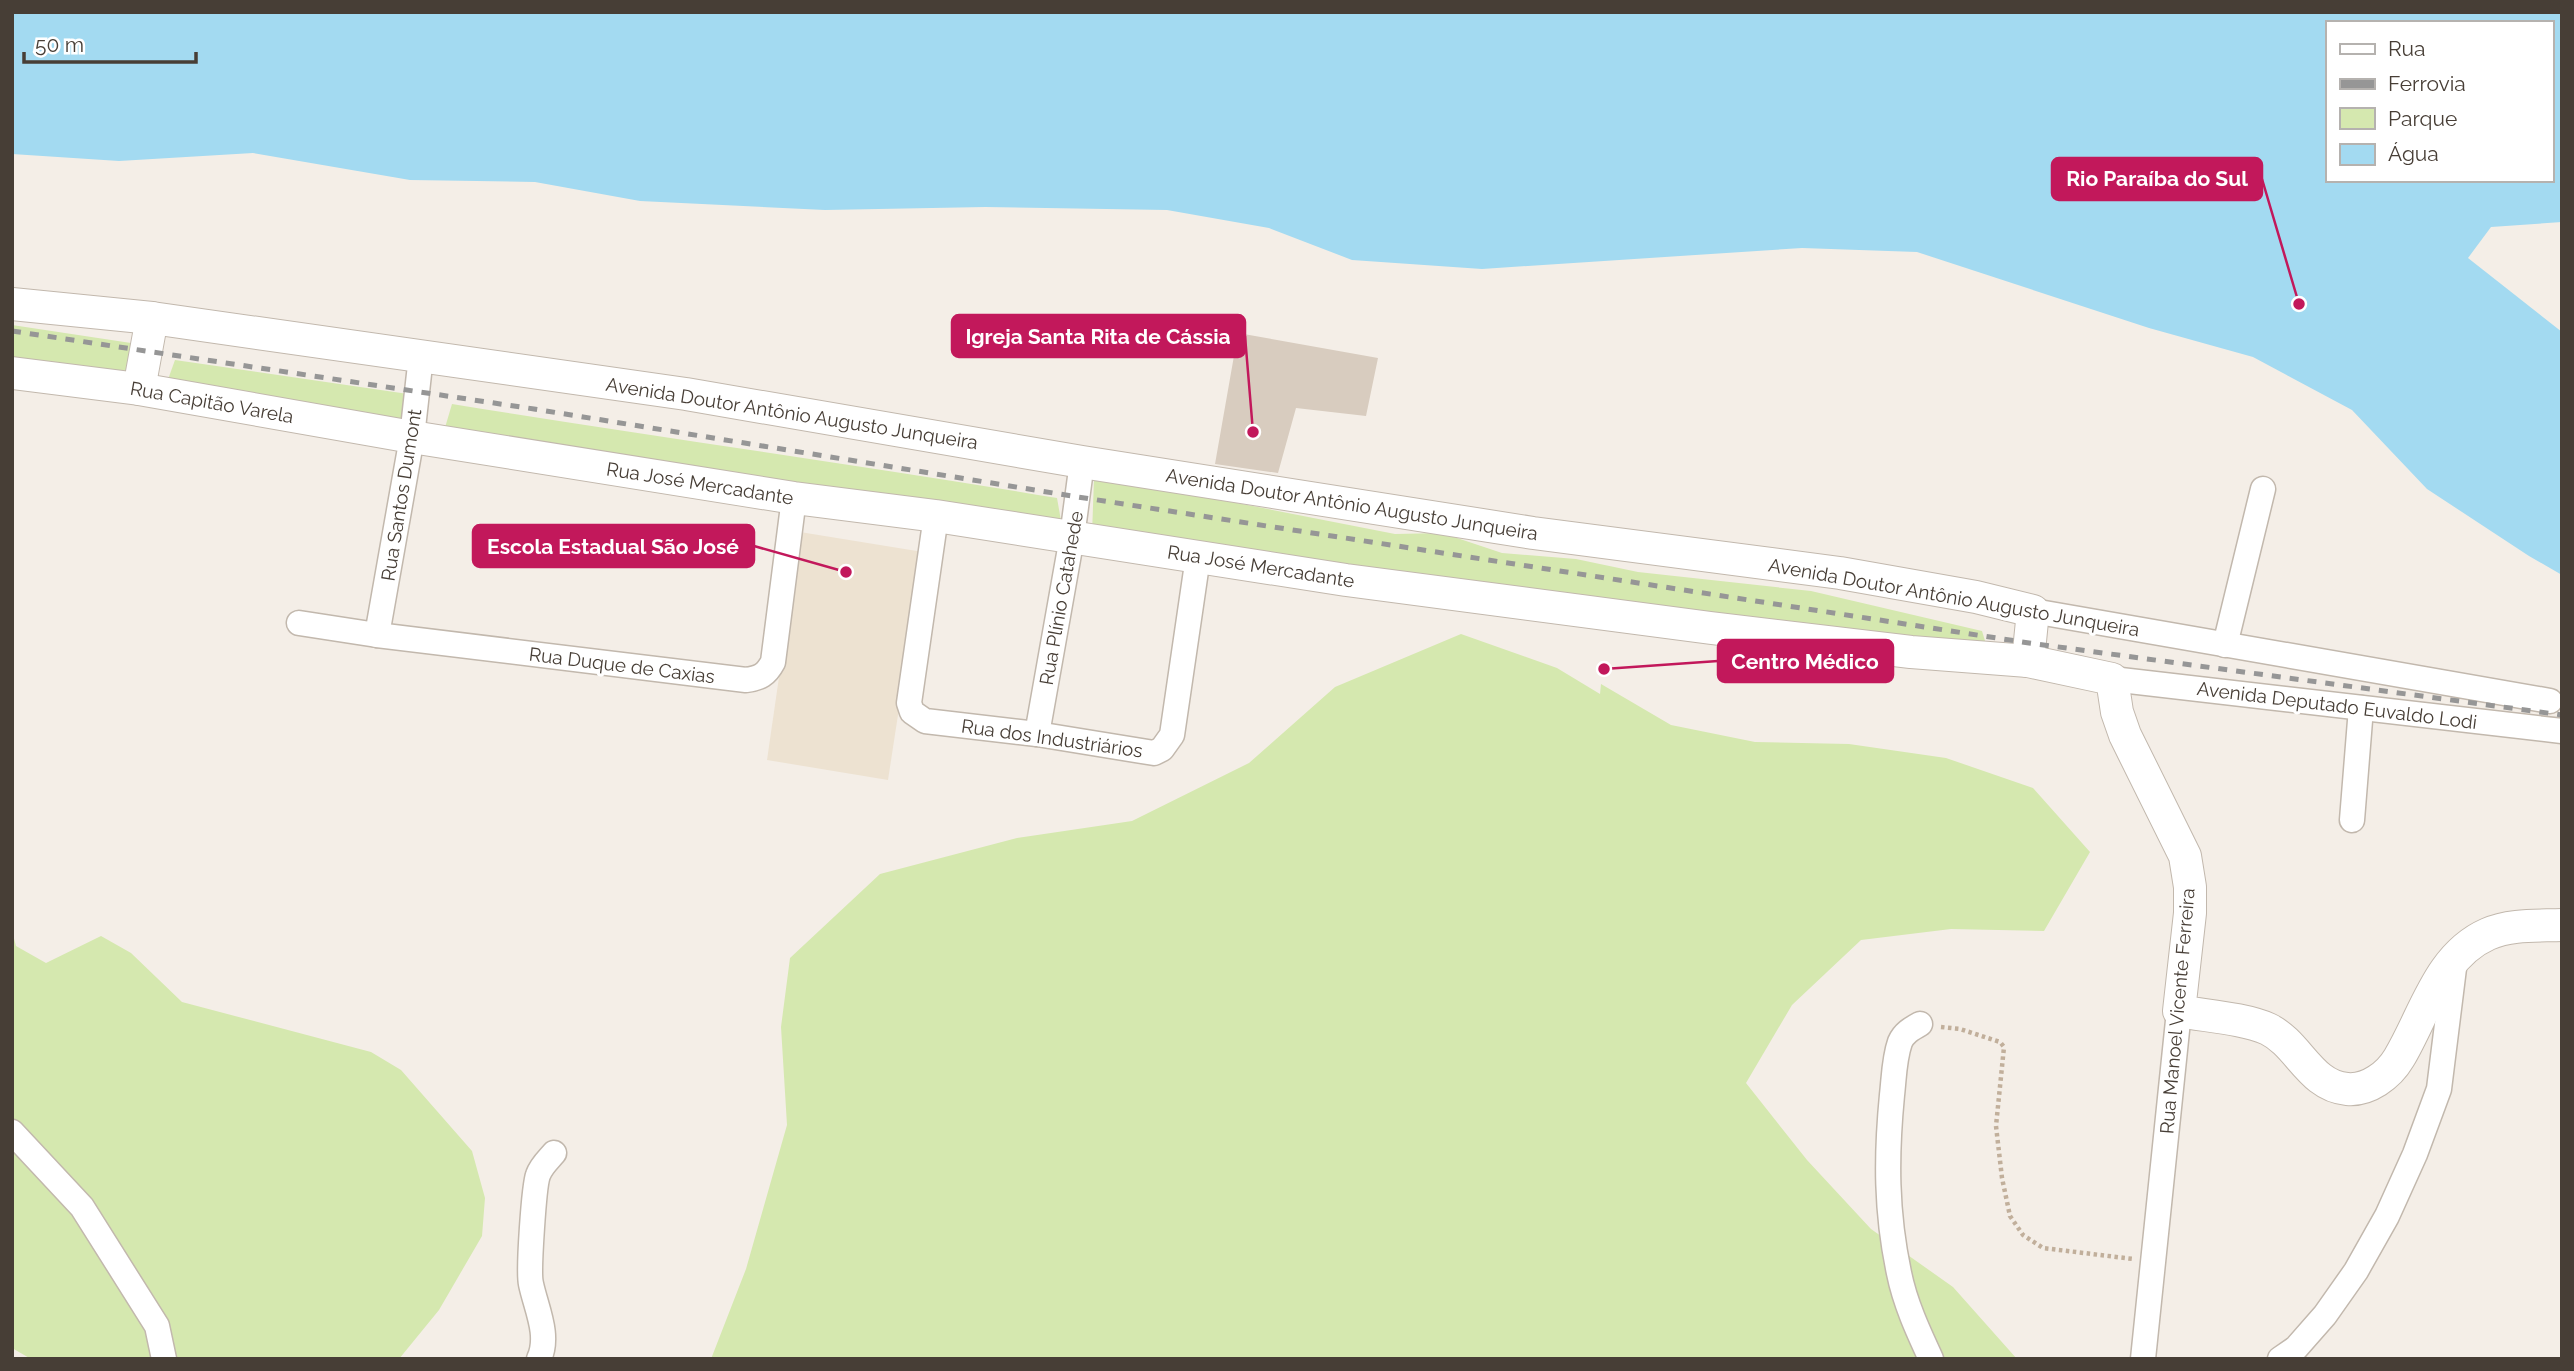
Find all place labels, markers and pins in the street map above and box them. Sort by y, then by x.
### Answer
callout: Rio Paraíba do Sul [2052,158,2262,200]
callout: Igreja Santa Rita de Cássia [952,315,1245,357]
callout: Escola Estadual São José [473,525,754,567]
callout: Centro Médico [1718,640,1893,682]

